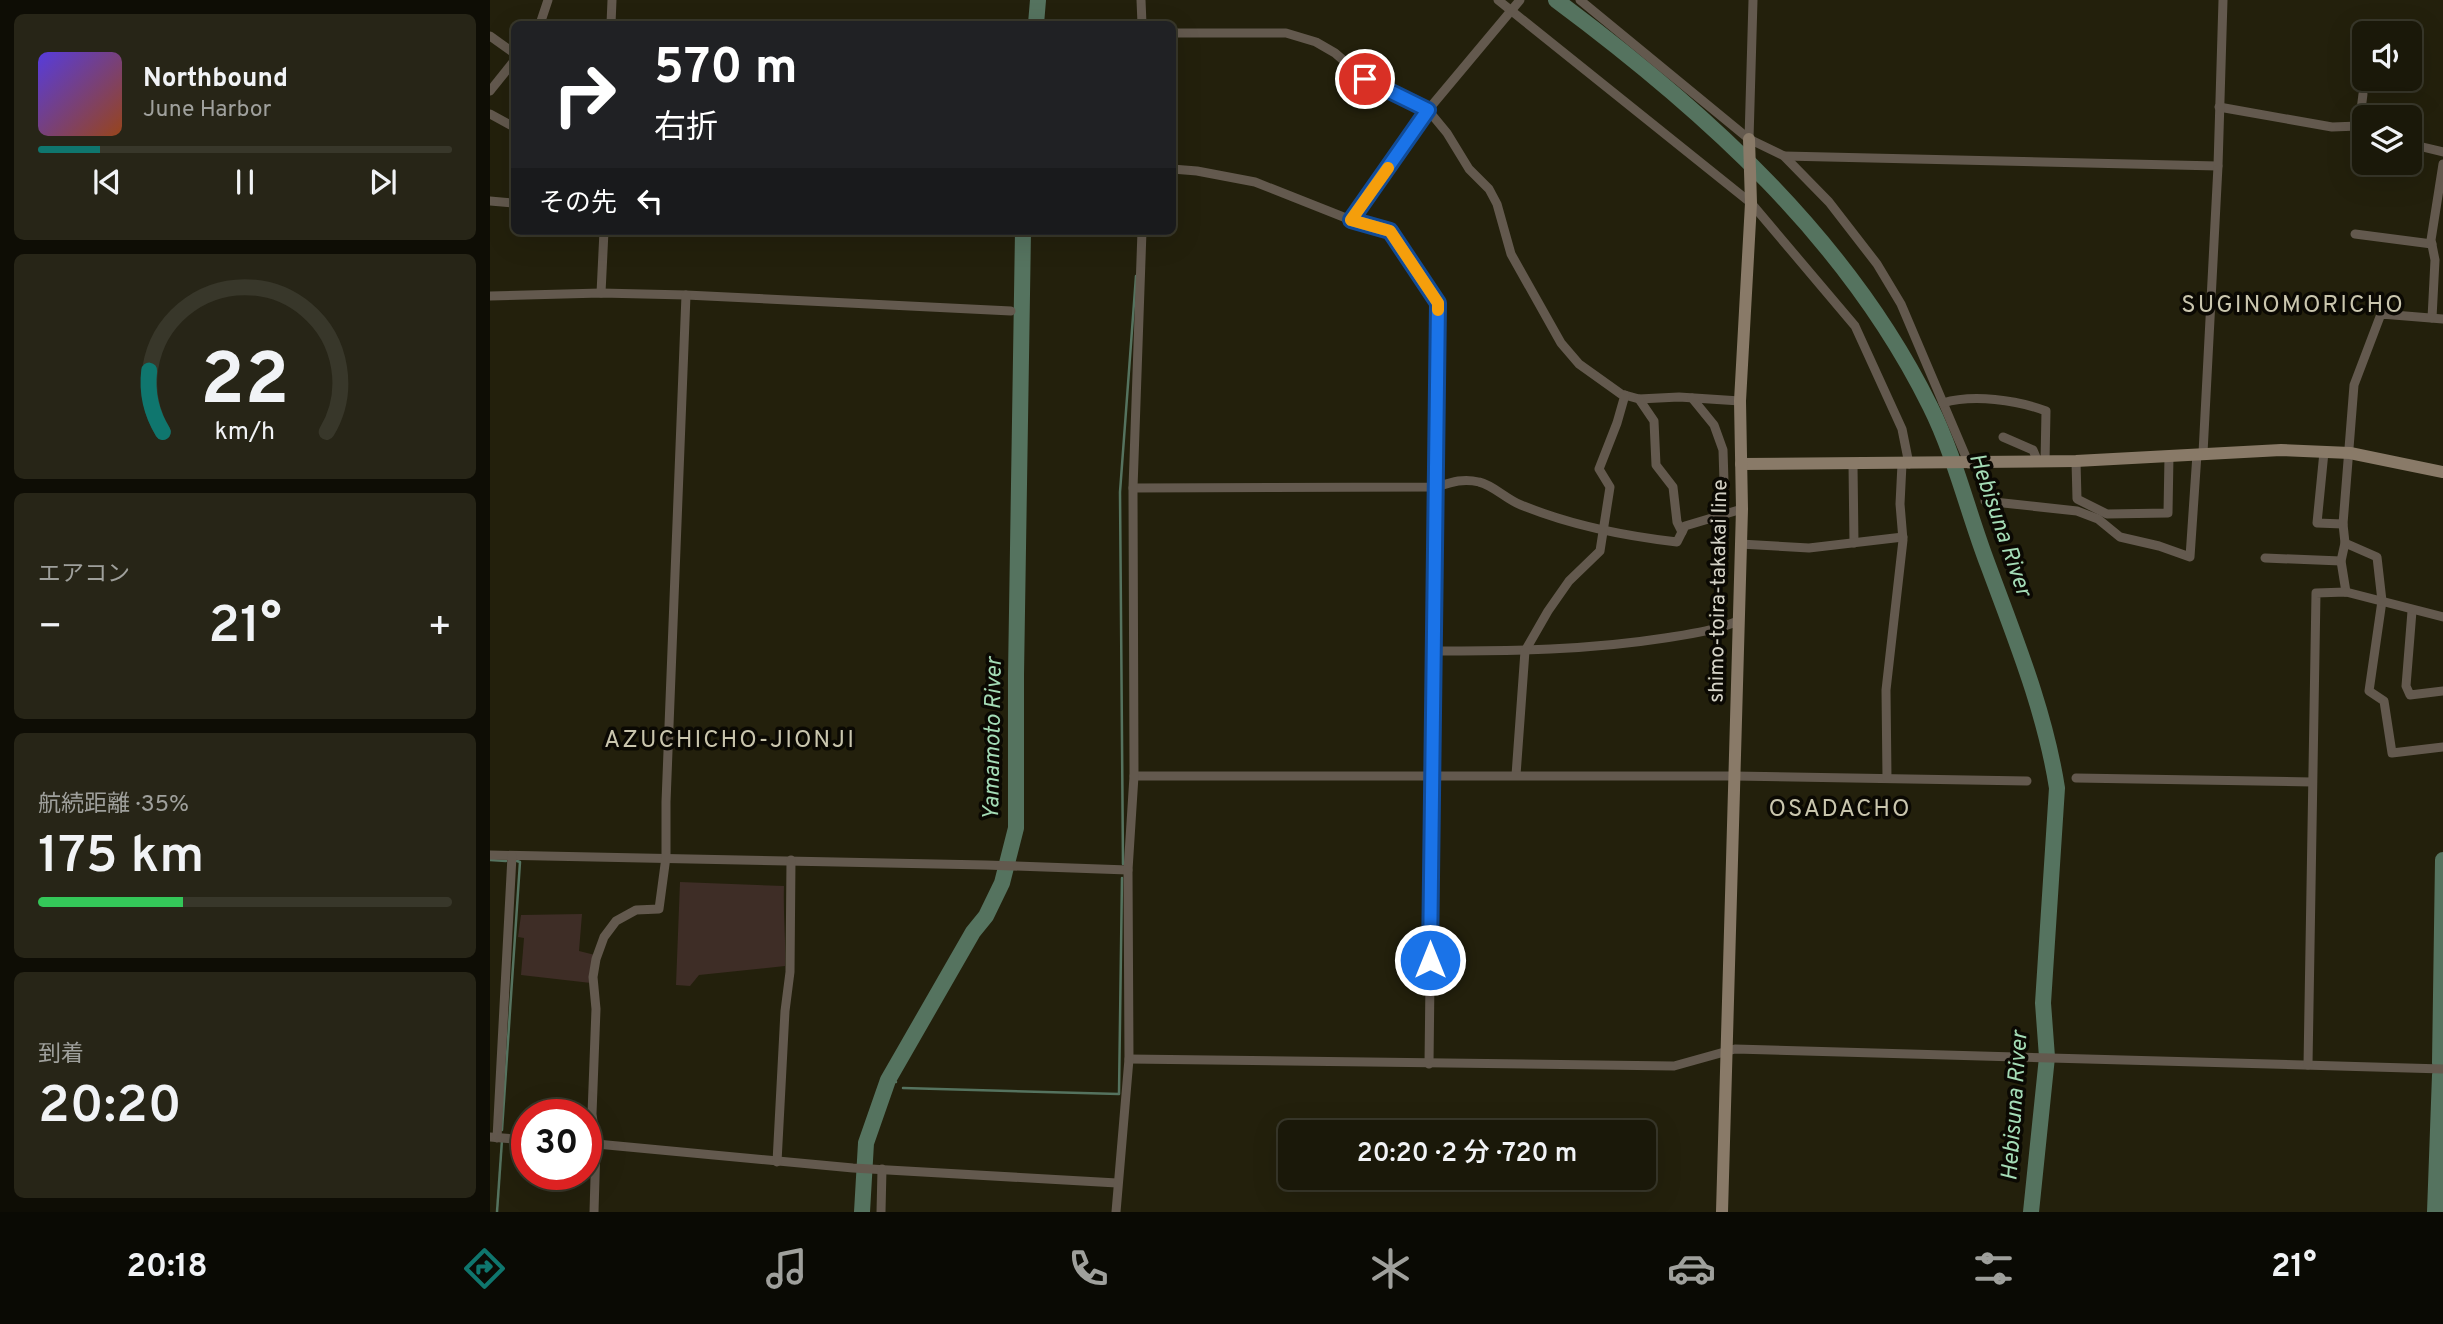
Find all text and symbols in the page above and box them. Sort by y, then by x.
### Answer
map controls [2352,21,2422,175]
button: sound [2352,21,2422,91]
text: 570 m [654,39,798,101]
icon: right [539,49,630,140]
pin [1335,49,1395,109]
icon: arrive [1346,60,1384,98]
text: Northbound [143,63,288,96]
text: June Harbor [143,96,271,125]
button: layers [2352,105,2422,175]
text: 右折 [654,109,718,149]
icon: previous [88,163,126,201]
icon: pause [226,163,264,201]
icon: next [364,163,402,201]
icon: left [631,182,669,220]
text: その先 [539,188,617,221]
district label: SUGINOMORICHO [2181,291,2405,321]
text: 22 [200,339,290,431]
text: km/h [215,417,275,449]
water label: Hebisuna River [1961,449,2038,603]
street label: shimo-toira-takakai line [1704,479,1734,703]
text: エアコン [38,561,130,590]
text: 21° [208,595,282,661]
text: − [38,604,63,653]
text: + [427,604,452,653]
water label: Yamamoto River [978,655,1010,821]
district label: AZUCHICHO-JIONJI [604,726,856,756]
text: 航続距離 · 35% [38,791,189,820]
district label: OSADACHO [1768,795,1912,825]
text: 175 km [38,825,204,891]
position arrow [1393,923,1467,997]
water label: Hebisuna River [1996,1028,2036,1182]
text: 到着 [38,1041,84,1070]
text: 20:20 [38,1075,182,1141]
speed limit sign: 30 [511,1099,602,1190]
text: 20:20 · 2 分 · 720 m [1357,1138,1577,1171]
icon: directions [460,1244,509,1293]
icon: music [762,1244,811,1293]
icon: phone [1064,1244,1113,1293]
icon: climate [1366,1244,1415,1293]
icon: car [1667,1244,1716,1293]
icon: filters [1969,1244,2018,1293]
text: 20:18 [126,1248,208,1288]
text: 21° [2271,1248,2317,1288]

